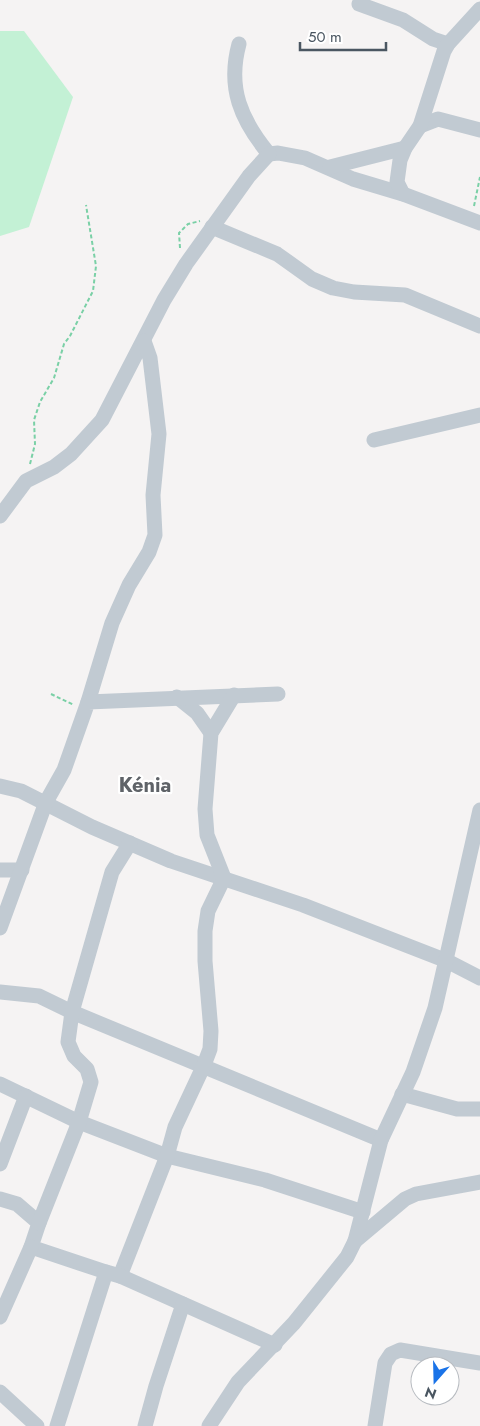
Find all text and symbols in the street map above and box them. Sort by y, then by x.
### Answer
scale bar [300,20,386,52]
text: 50 m [308,26,342,48]
district label: Kénia [119,771,171,800]
north arrow [410,1356,460,1406]
text: N [422,1382,439,1405]

